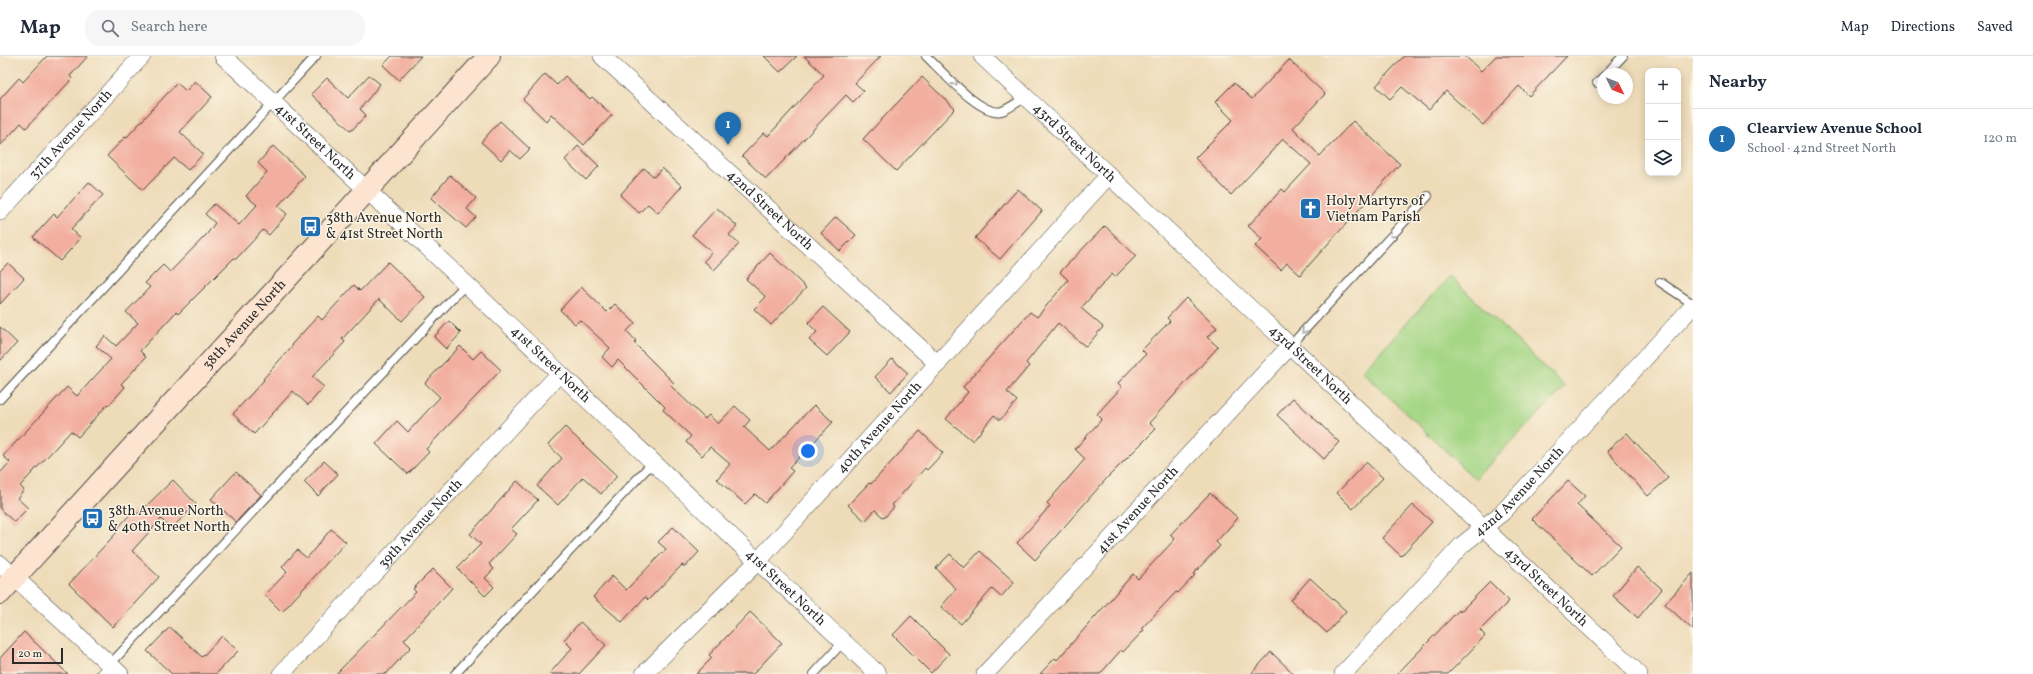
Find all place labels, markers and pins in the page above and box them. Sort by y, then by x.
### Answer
pin: 1 [715,112,741,145]
place label: Holy Martyrs of Vietnam Parish [1326,192,1424,227]
church icon: Holy Martyrs of Vietnam Parish [1298,196,1324,222]
place label: 38th Avenue North & 41st Street North [326,209,443,244]
bus stop icon: 38th Avenue North & 41st Street North [298,213,324,239]
place label: 38th Avenue North & 40th Street North [108,502,230,537]
bus stop icon: 38th Avenue North & 40th Street North [80,506,106,532]

